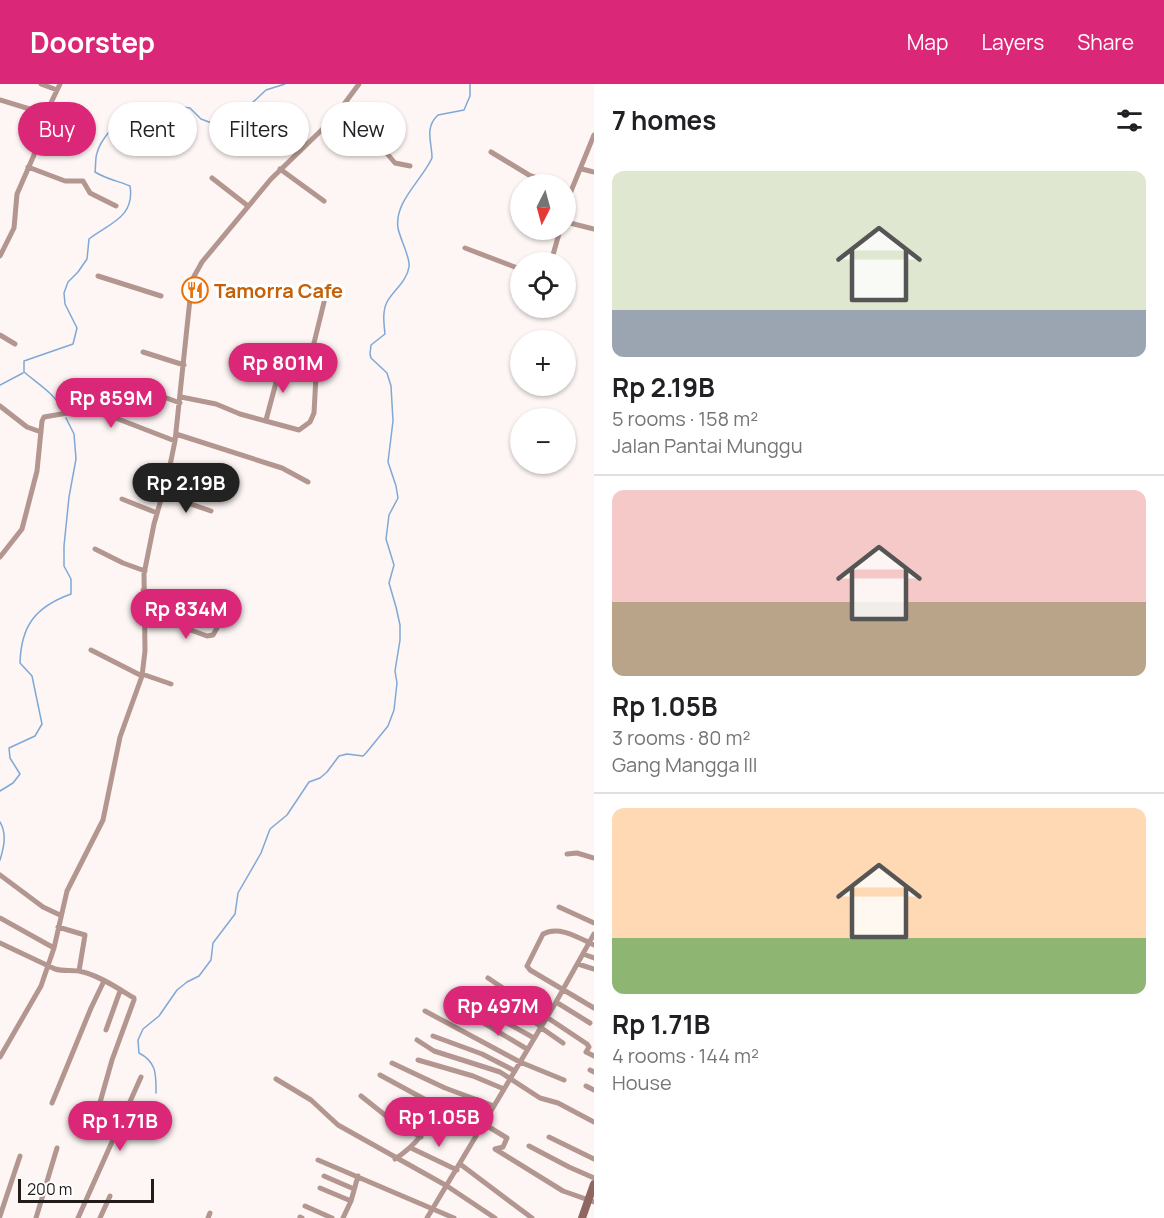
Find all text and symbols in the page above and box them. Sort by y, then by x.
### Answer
text: Doorstep [30,23,155,61]
text: Map [907,28,948,56]
text: Layers [981,28,1044,56]
text: Share [1077,28,1134,56]
chip: Buy [18,102,96,156]
chip: Rent [108,102,197,156]
chip: Filters [209,102,309,156]
chip: New [321,102,406,156]
text: 7 homes [612,102,716,138]
icon: filters [1113,104,1146,137]
north arrow [510,174,576,240]
map controls [510,174,576,474]
icon: home [825,210,933,318]
button: locate [510,252,576,318]
restaurant icon: Tamorra Cafe [180,275,210,305]
place label: Tamorra Cafe [214,277,343,304]
button: + [510,330,576,396]
pin: Rp 801M [228,343,338,394]
text: Rp 801M [243,349,323,376]
text: Rp 2.19B [612,369,715,405]
pin: Rp 859M [56,378,166,429]
text: Rp 859M [69,384,153,411]
text: 5 rooms · 158 m² [612,405,758,432]
button: − [510,408,576,474]
text: Jalan Pantai Munggu [612,432,803,459]
pin: Rp 2.19B [124,463,248,514]
text: Rp 2.19B [147,469,225,496]
icon: home [825,529,933,637]
pin: Rp 834M [131,589,241,640]
text: Rp 834M [145,595,227,622]
text: Rp 1.05B [612,688,717,724]
text: 3 rooms · 80 m² [612,724,751,751]
text: Gang Mangga III [612,751,758,778]
icon: home [825,847,933,955]
pin: Rp 497M [443,986,553,1037]
text: Rp 497M [457,992,539,1019]
text: Rp 1.71B [612,1006,710,1042]
text: 4 rooms · 144 m² [612,1042,759,1069]
text: House [612,1069,672,1096]
pin: Rp 1.05B [377,1097,501,1148]
pin: Rp 1.71B [58,1101,182,1152]
text: Rp 1.05B [398,1103,480,1130]
text: Rp 1.71B [82,1107,158,1134]
scale bar [18,1176,154,1204]
text: 200 m [27,1178,72,1200]

